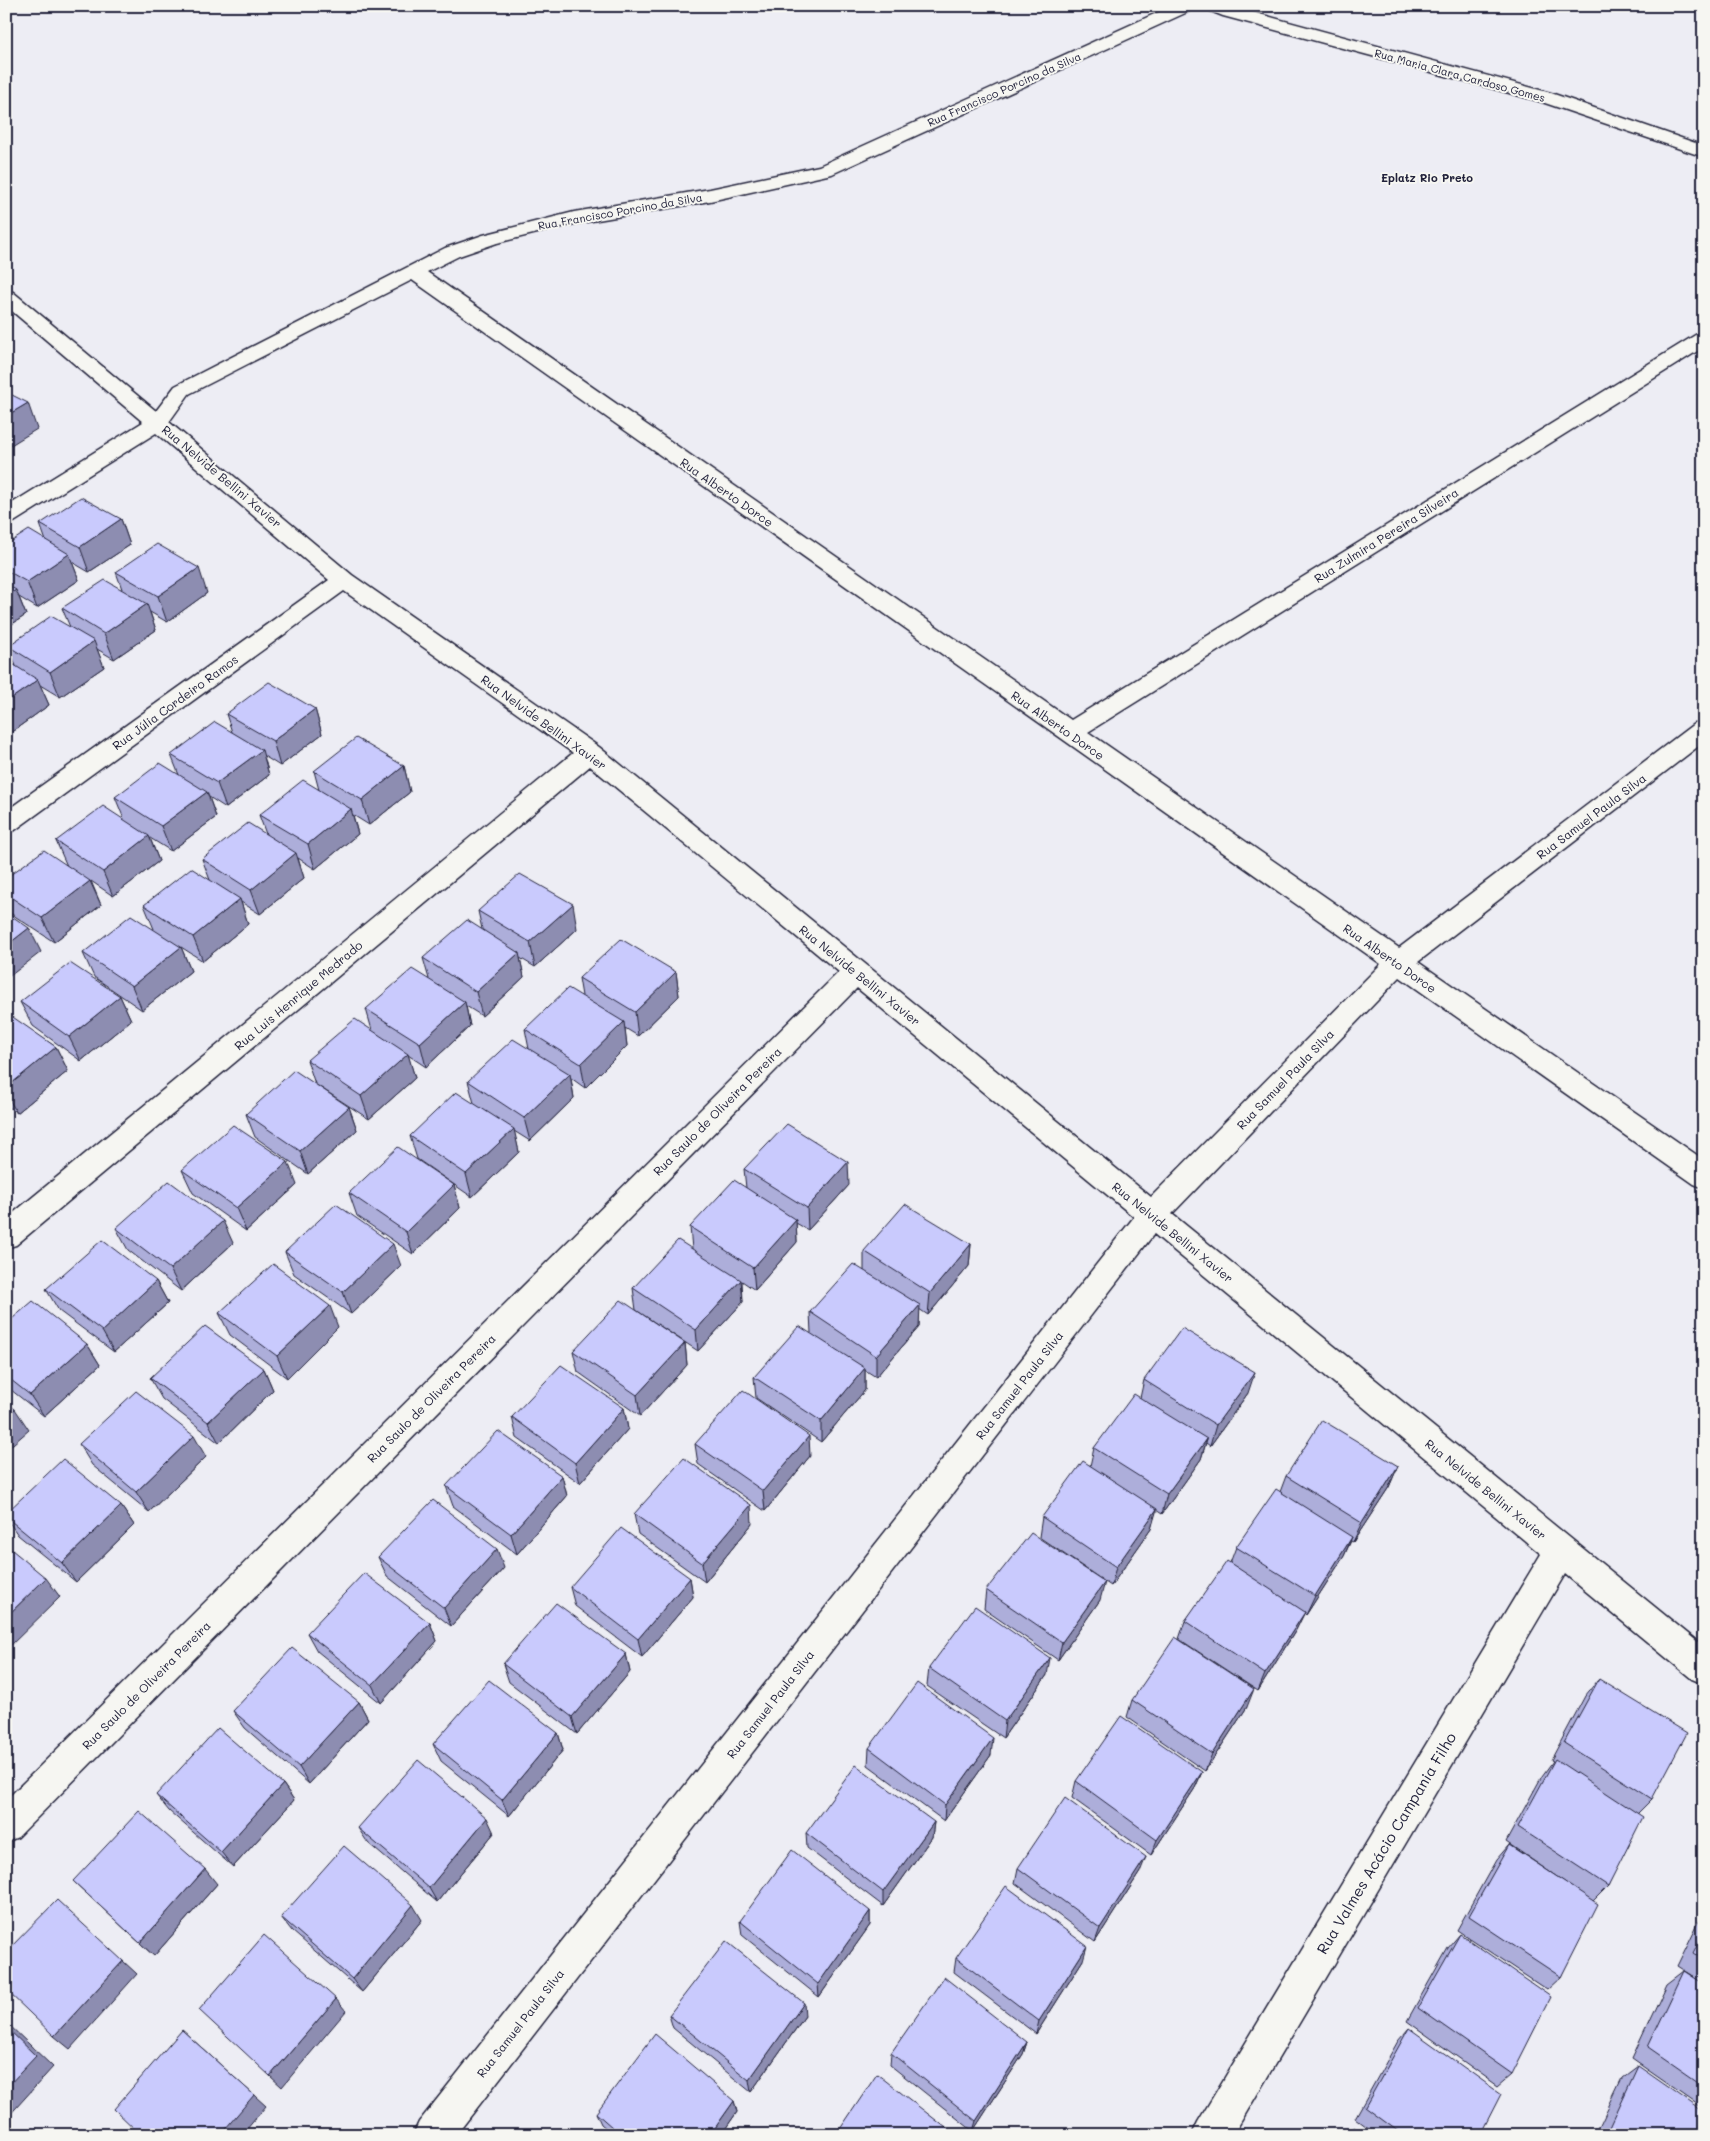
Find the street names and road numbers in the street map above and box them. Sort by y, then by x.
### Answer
street label: Rua Maria Clara Cardoso Gomes [1373,45,1547,105]
street label: Rua Francisco Porcino da Silva [925,48,1083,130]
street label: Rua Francisco Porcino da Silva [537,189,704,233]
street label: Rua Nelvide Bellini Xavier [159,421,285,531]
street label: Rua Alberto Dorce [677,454,777,530]
street label: Rua Zulmira Pereira Silveira [1311,484,1461,586]
street label: Rua Júlia Cordeiro Ramos [109,651,241,753]
street label: Rua Nelvide Bellini Xavier [478,671,610,773]
street label: Rua Alberto Dorce [1008,687,1108,763]
street label: Rua Samuel Paula Silva [1533,770,1649,862]
street label: Rua Alberto Dorce [1340,920,1440,996]
street label: Rua Nelvide Bellini Xavier [796,921,924,1029]
street label: Rua Luis Henrique Medrado [231,937,365,1053]
street label: Rua Samuel Paula Silva [1233,1026,1337,1132]
street label: Rua Saulo de Oliveira Pereira [649,1043,785,1179]
street label: Rua Nelvide Bellini Xavier [1109,1178,1237,1286]
street label: Rua Samuel Paula Silva [972,1328,1066,1442]
street label: Rua Saulo de Oliveira Pereira [363,1330,499,1466]
street label: Rua Nelvide Bellini Xavier [1422,1435,1550,1543]
street label: Rua Saulo de Oliveira Pereira [78,1617,214,1753]
street label: Rua Samuel Paula Silva [723,1647,817,1761]
street label: Rua Valmes Acácio Campania Filho [1312,1728,1460,1958]
street label: Rua Samuel Paula Silva [473,1966,567,2080]

